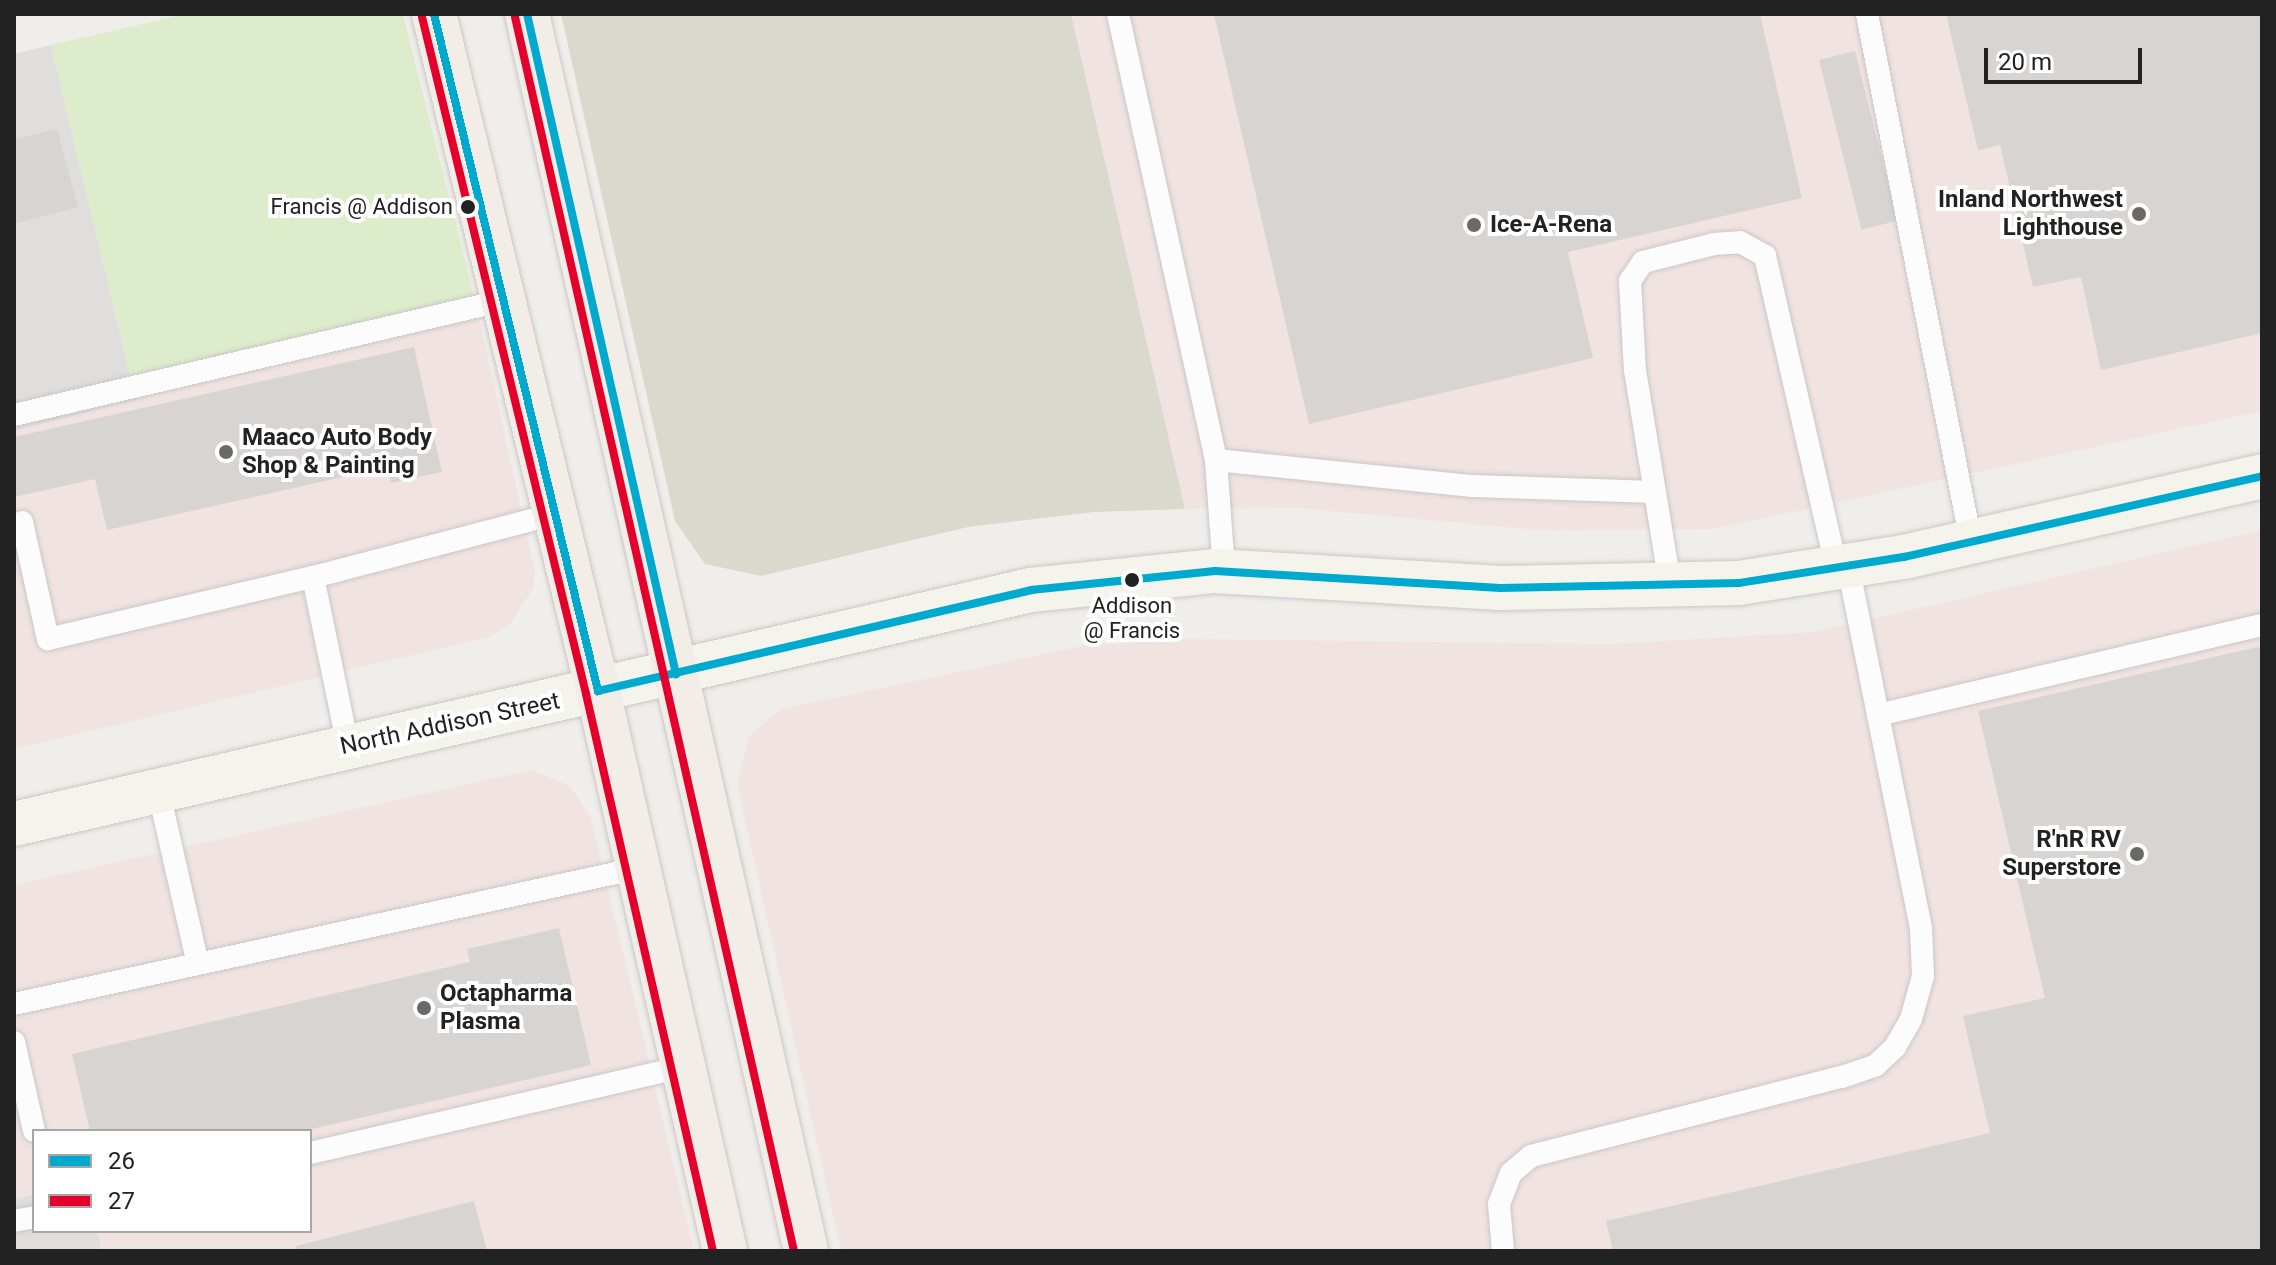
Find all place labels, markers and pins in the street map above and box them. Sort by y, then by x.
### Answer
place label: Inland Northwest Lighthouse [1938,186,2123,242]
place label: Francis @ Addison [271,194,453,220]
marker: Francis @ Addison [460,199,476,215]
marker: Inland Northwest Lighthouse [2130,205,2148,223]
place label: Ice-A-Rena [1490,211,1612,239]
marker: Ice-A-Rena [1465,216,1483,234]
place label: Maaco Auto Body Shop & Painting [242,424,432,480]
marker: Maaco Auto Body Shop & Painting [217,443,235,461]
marker: Addison @ Francis [1124,572,1140,588]
place label: Addison @ Francis [1084,592,1180,644]
place label: R'nR RV Superstore [2002,826,2121,882]
marker: R'nR RV Superstore [2128,845,2146,863]
place label: Octapharma Plasma [440,980,572,1036]
marker: Octapharma Plasma [415,999,433,1017]

